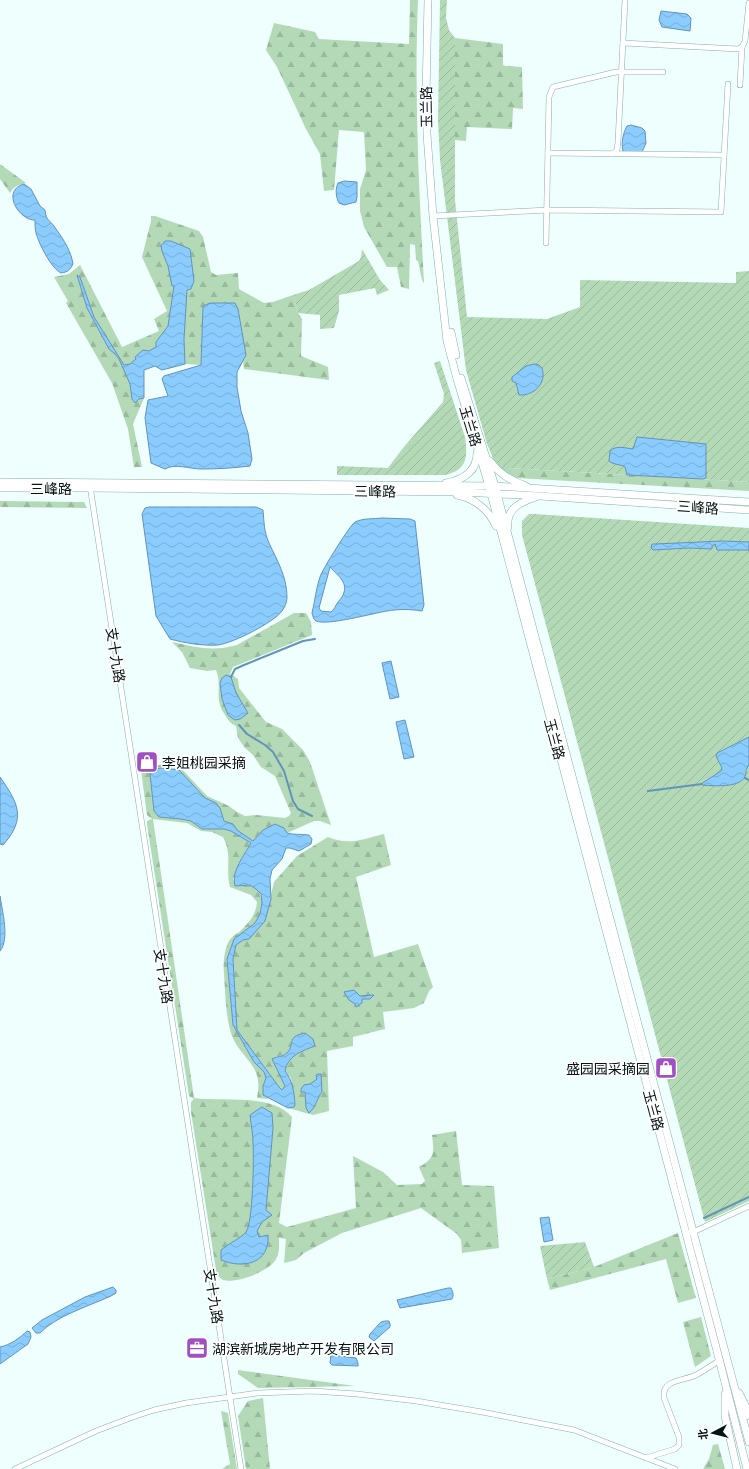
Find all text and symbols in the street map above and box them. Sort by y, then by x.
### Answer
street label: 玉兰路 [417,86,435,128]
street label: 玉兰路 [457,403,485,449]
street label: 三峰路 [30,480,72,497]
street label: 三峰路 [354,482,396,500]
street label: 三峰路 [676,497,720,517]
street label: 支十九路 [103,626,129,684]
street label: 玉兰路 [541,717,569,761]
shop icon: 李姐桃园采摘 [134,749,160,775]
place label: 李姐桃园采摘 [162,754,246,771]
street label: 支十九路 [151,947,177,1005]
shop icon: 盛园园采摘园 [653,1055,679,1081]
place label: 盛园园采摘园 [566,1060,650,1077]
street label: 玉兰路 [640,1088,668,1132]
street label: 支十九路 [201,1267,227,1325]
office icon: 湖滨新城房地产开发有限公司 [184,1335,210,1361]
place label: 湖滨新城房地产开发有限公司 [212,1340,394,1357]
north arrow [693,1413,733,1453]
text: 北 [695,1428,710,1441]

